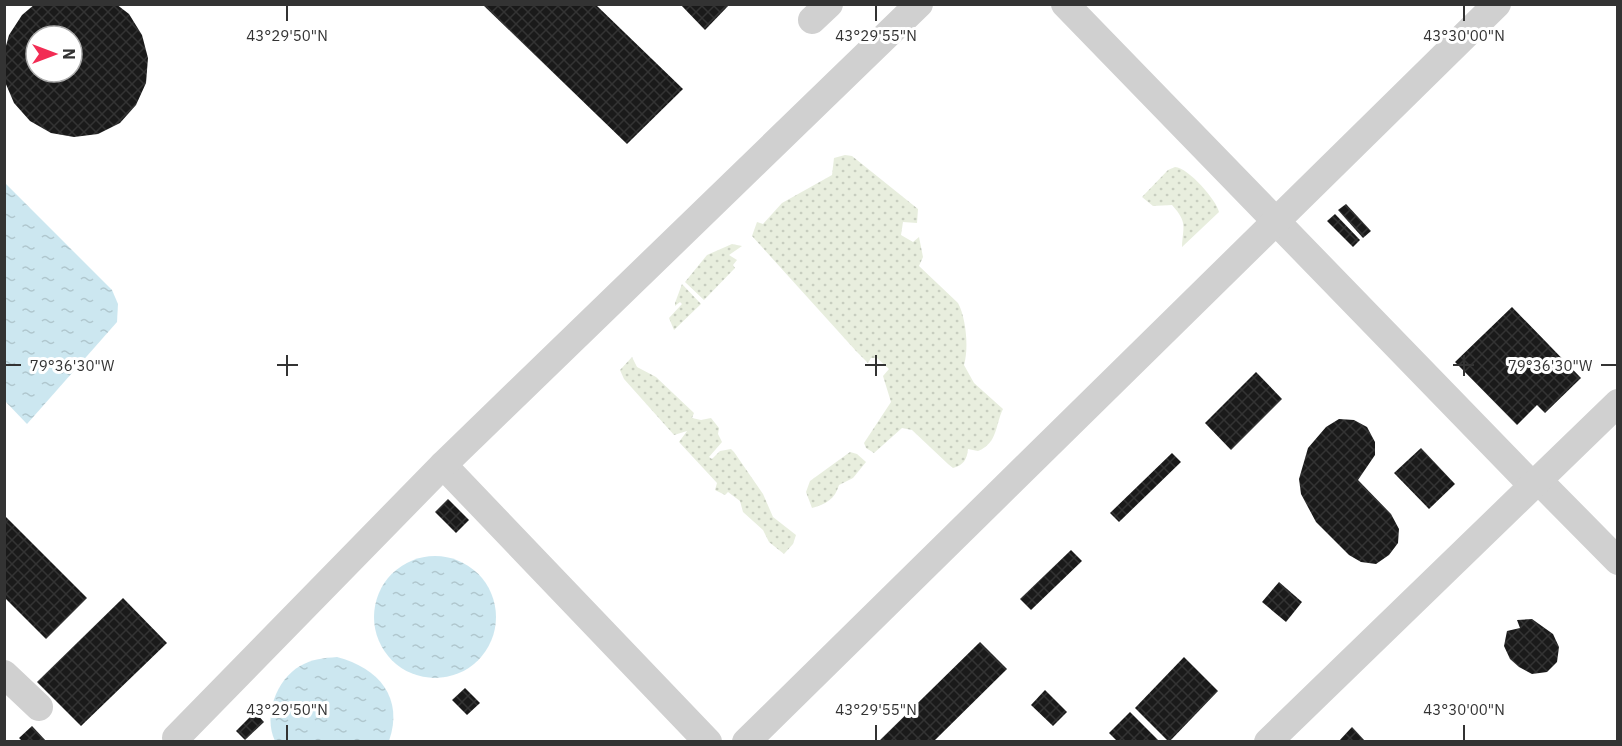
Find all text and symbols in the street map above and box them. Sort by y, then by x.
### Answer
north arrow [24,24,84,84]
text: 43°29'50"N [246,26,328,45]
text: 43°29'55"N [835,26,917,45]
text: 43°30'00"N [1423,26,1505,45]
text: N [59,48,79,60]
text: 79°36'30"W [30,356,115,375]
text: 79°36'30"W [1508,356,1593,375]
text: 43°29'50"N [246,700,328,719]
text: 43°29'55"N [835,700,917,719]
text: 43°30'00"N [1423,700,1505,719]

